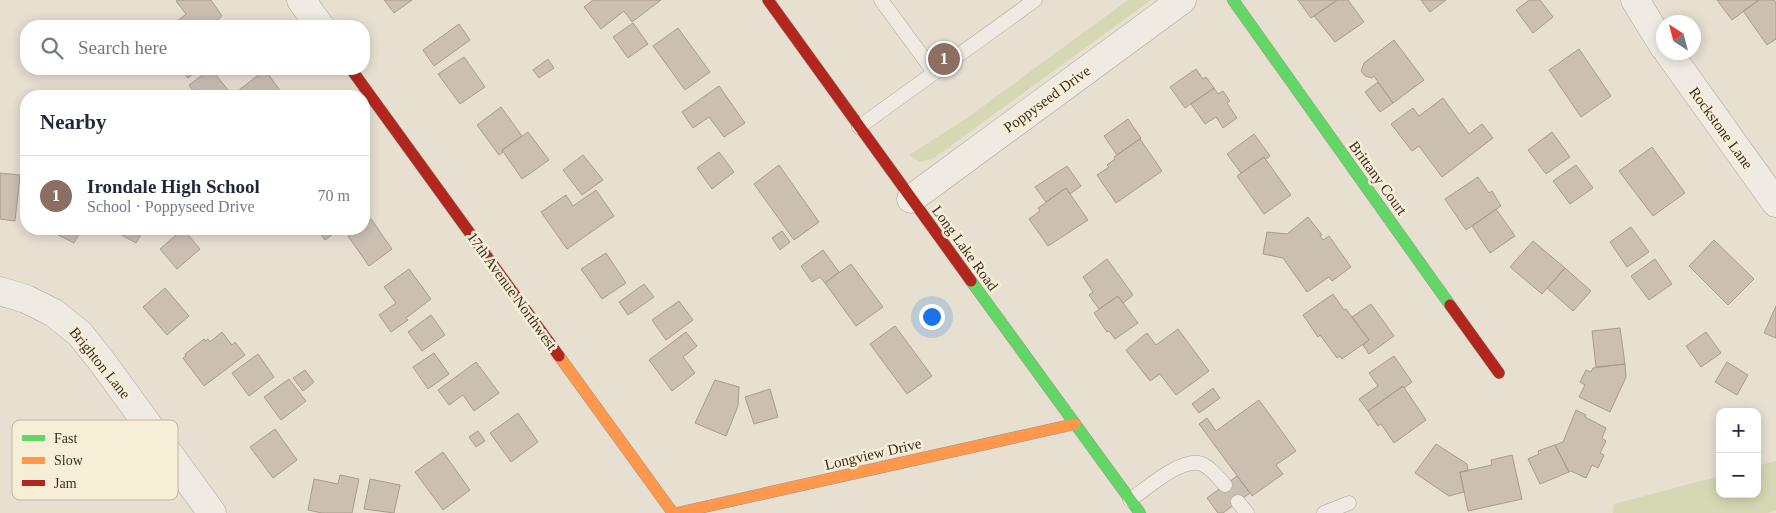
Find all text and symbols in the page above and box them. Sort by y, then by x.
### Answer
north arrow [1656,15,1701,60]
search box [20,20,370,75]
icon: search [38,34,66,62]
text: Search here [78,37,167,58]
pin: 1 [928,40,960,78]
street label: Poppyseed Drive [1001,62,1094,136]
street label: Rockstone Lane [1686,84,1756,172]
text: Nearby [40,110,107,134]
street label: Brittany Court [1346,138,1411,219]
text: Irondale High School [87,176,260,197]
text: 1 [52,187,60,204]
text: 70 m [318,187,350,204]
text: School · Poppyseed Drive [87,198,255,215]
street label: Long Lake Road [929,203,1001,294]
street label: 17th Avenue Northwest [464,229,561,354]
your location [919,304,945,330]
street label: Brighton Lane [66,324,134,402]
map controls [1716,408,1761,498]
button: + [1716,408,1761,453]
legend [12,420,178,500]
text: Fast [54,431,77,446]
street label: Longview Drive [823,435,923,473]
text: Slow [54,453,84,468]
button: − [1716,453,1761,498]
text: Jam [54,476,77,491]

